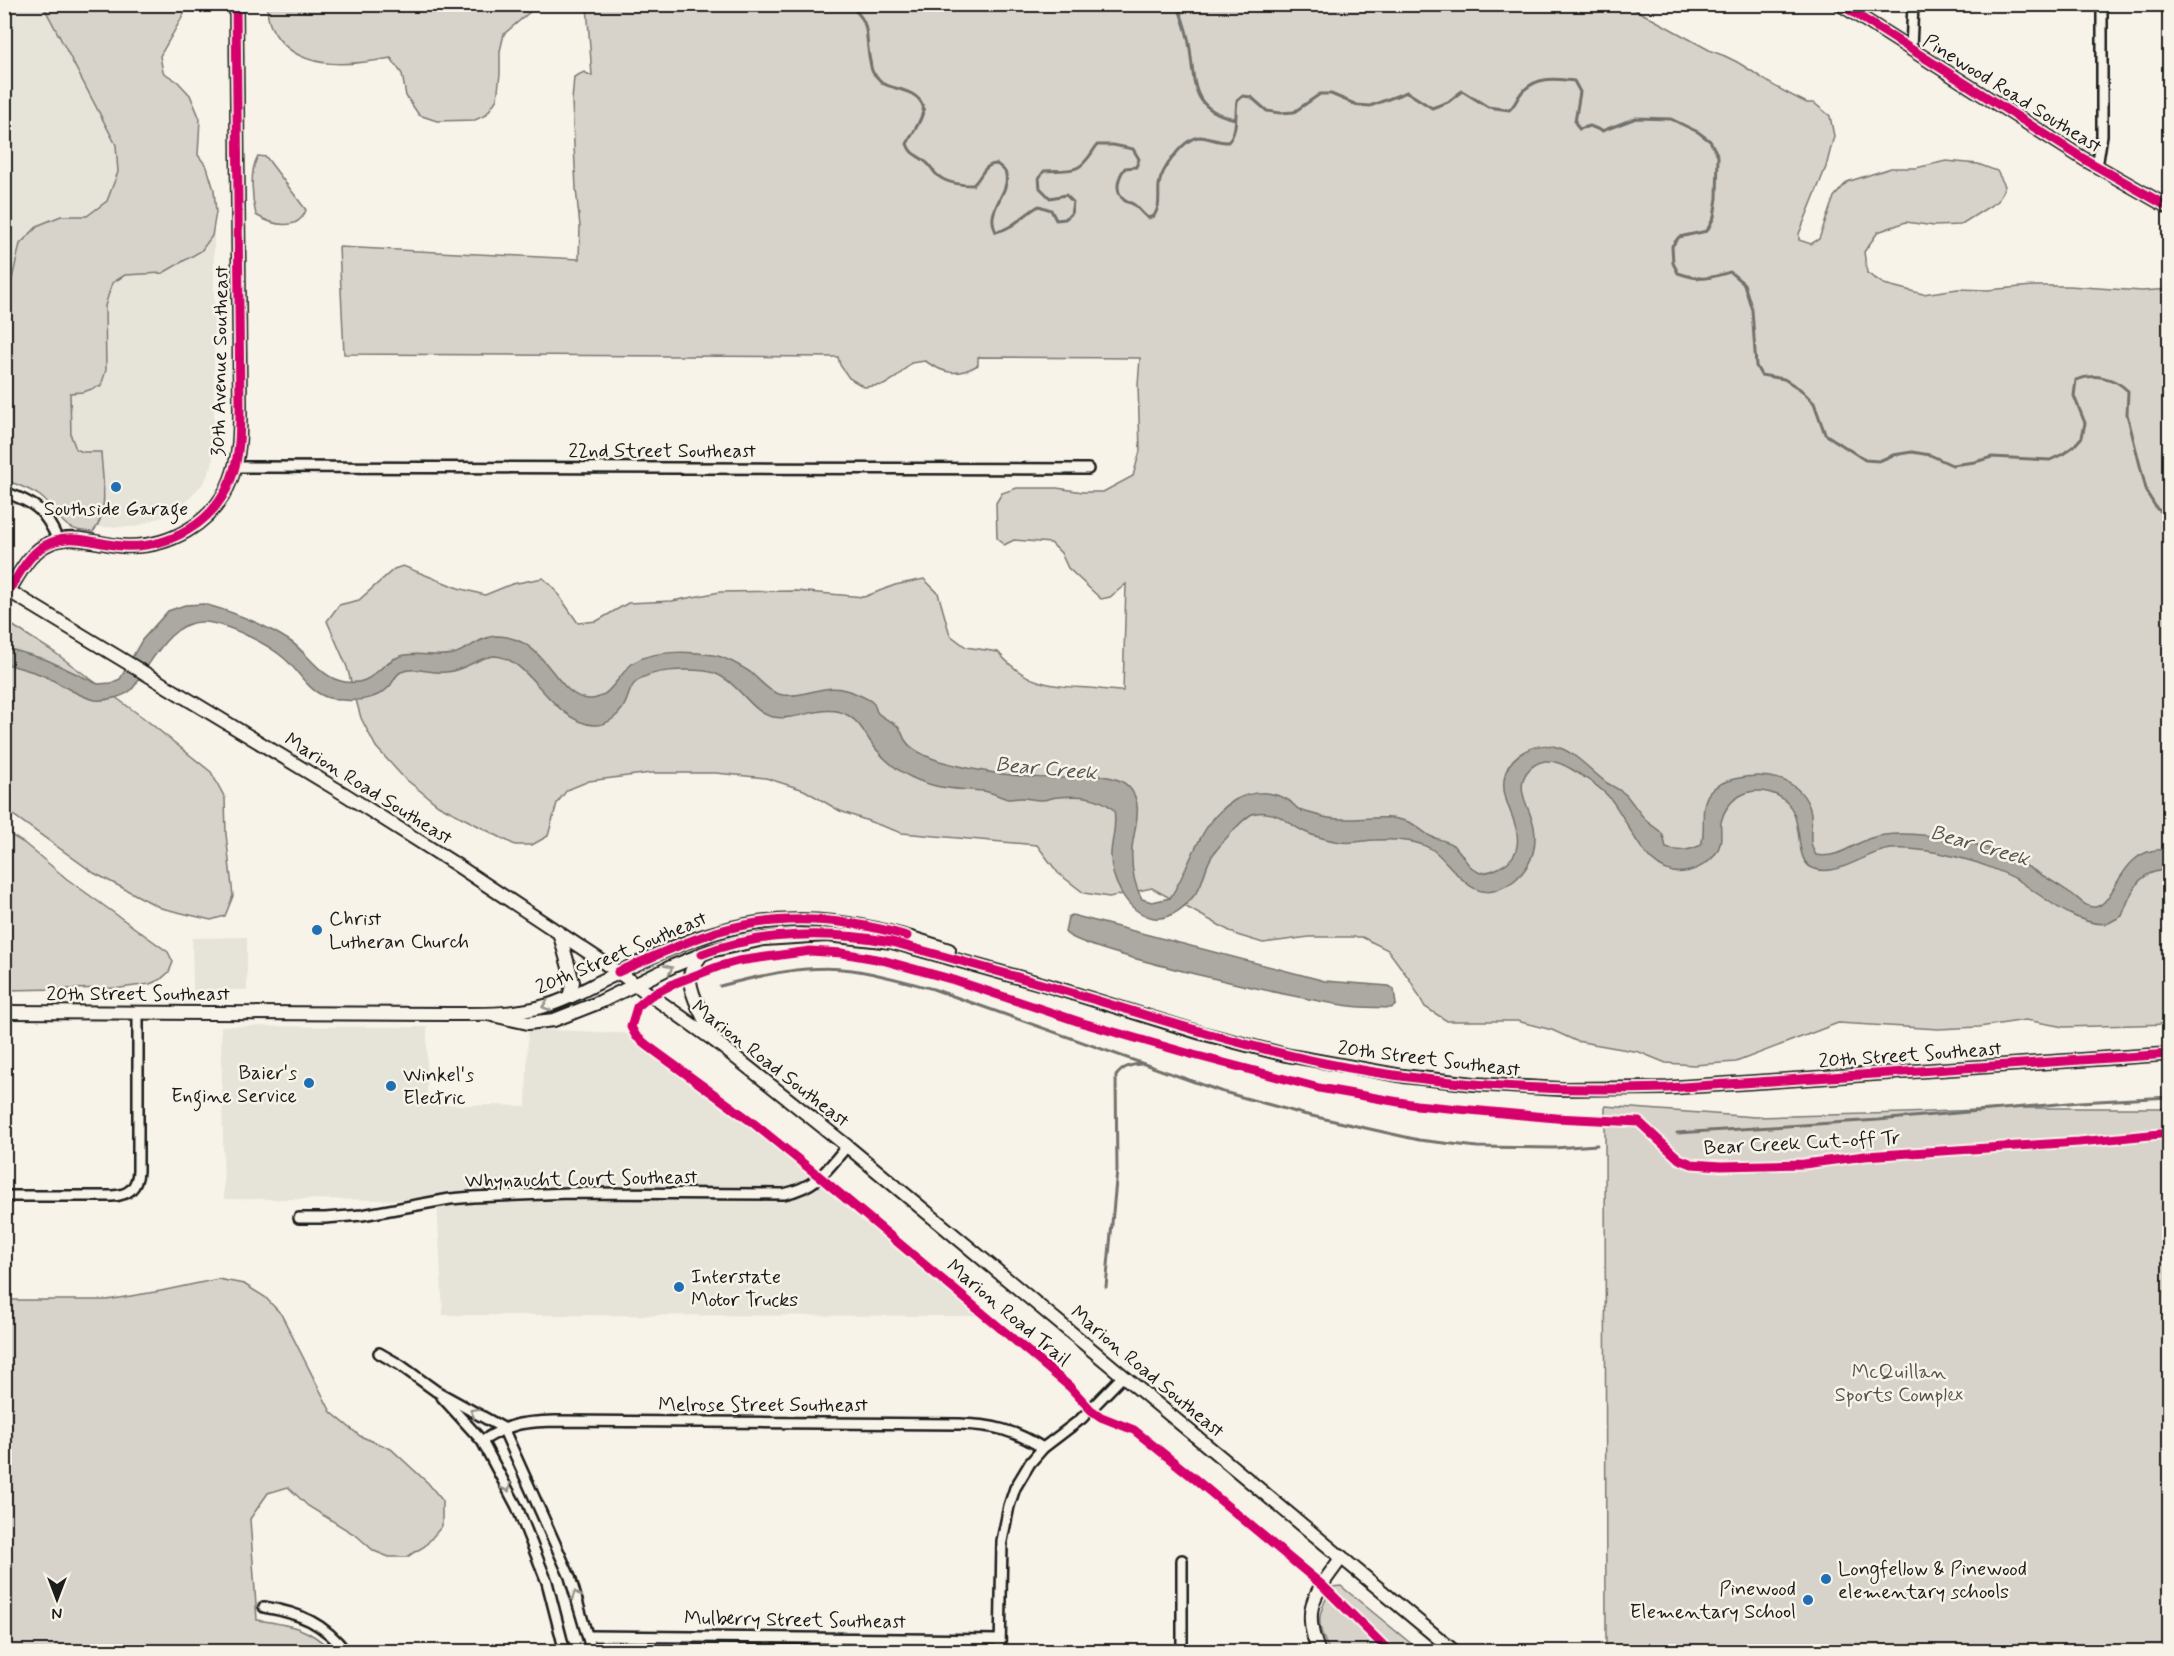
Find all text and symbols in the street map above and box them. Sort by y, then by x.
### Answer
street label: Pinewood Road Southeast [1918,28,2107,160]
street label: 30th Avenue Southeast [205,265,236,457]
street label: 22nd Street Southeast [568,438,756,465]
marker: Southside Garage [109,480,123,494]
place label: Southside Garage [44,496,188,525]
street label: Marion Road Southeast [279,727,457,852]
water label: Bear Creek [994,751,1099,787]
water label: Bear Creek [1927,818,2034,874]
street label: 20th Street Southeast [532,905,711,1002]
place label: Christ Lutheran Church [329,906,469,956]
marker: Christ Lutheran Church [310,923,324,937]
one-way arrow [662,965,673,976]
street label: 20th Street Southeast [46,981,230,1008]
street label: Marion Road Southeast [686,994,855,1134]
one-way arrow [542,999,552,1011]
street label: 20th Street Southeast [1336,1035,1522,1084]
street label: 20th Street Southeast [1818,1036,2003,1075]
place label: Baier's Engine Service [171,1060,297,1112]
place label: Winkel's Electric [403,1062,474,1112]
marker: Baier's Engine Service [302,1076,316,1090]
marker: Winkel's Electric [384,1079,398,1093]
street label: Bear Creek Cut-off Tr [1703,1125,1901,1162]
street label: Whynaucht Court Southeast [464,1164,698,1195]
street label: Marion Road Trail [940,1253,1076,1373]
place label: Interstate Motor Trucks [691,1264,798,1314]
marker: Interstate Motor Trucks [672,1280,686,1294]
street label: Marion Road Southeast [1064,1300,1230,1445]
park label: McQuillan Sports Complex [1835,1359,1963,1409]
street label: Melrose Street Southeast [658,1392,868,1419]
one-way arrow [470,1408,480,1419]
one-way arrow [500,1482,511,1492]
place label: Longfellow & Pinewood elementary schools [1838,1556,2027,1606]
north arrow [27,1569,87,1629]
marker: Longfellow & Pinewood elementary schools [1819,1572,1833,1586]
place label: Pinewood Elementary School [1630,1576,1796,1626]
one-way arrow [571,1590,583,1601]
marker: Pinewood Elementary School [1801,1593,1815,1607]
text: N [52,1602,62,1623]
street label: Mulberry Street Southeast [684,1605,906,1636]

